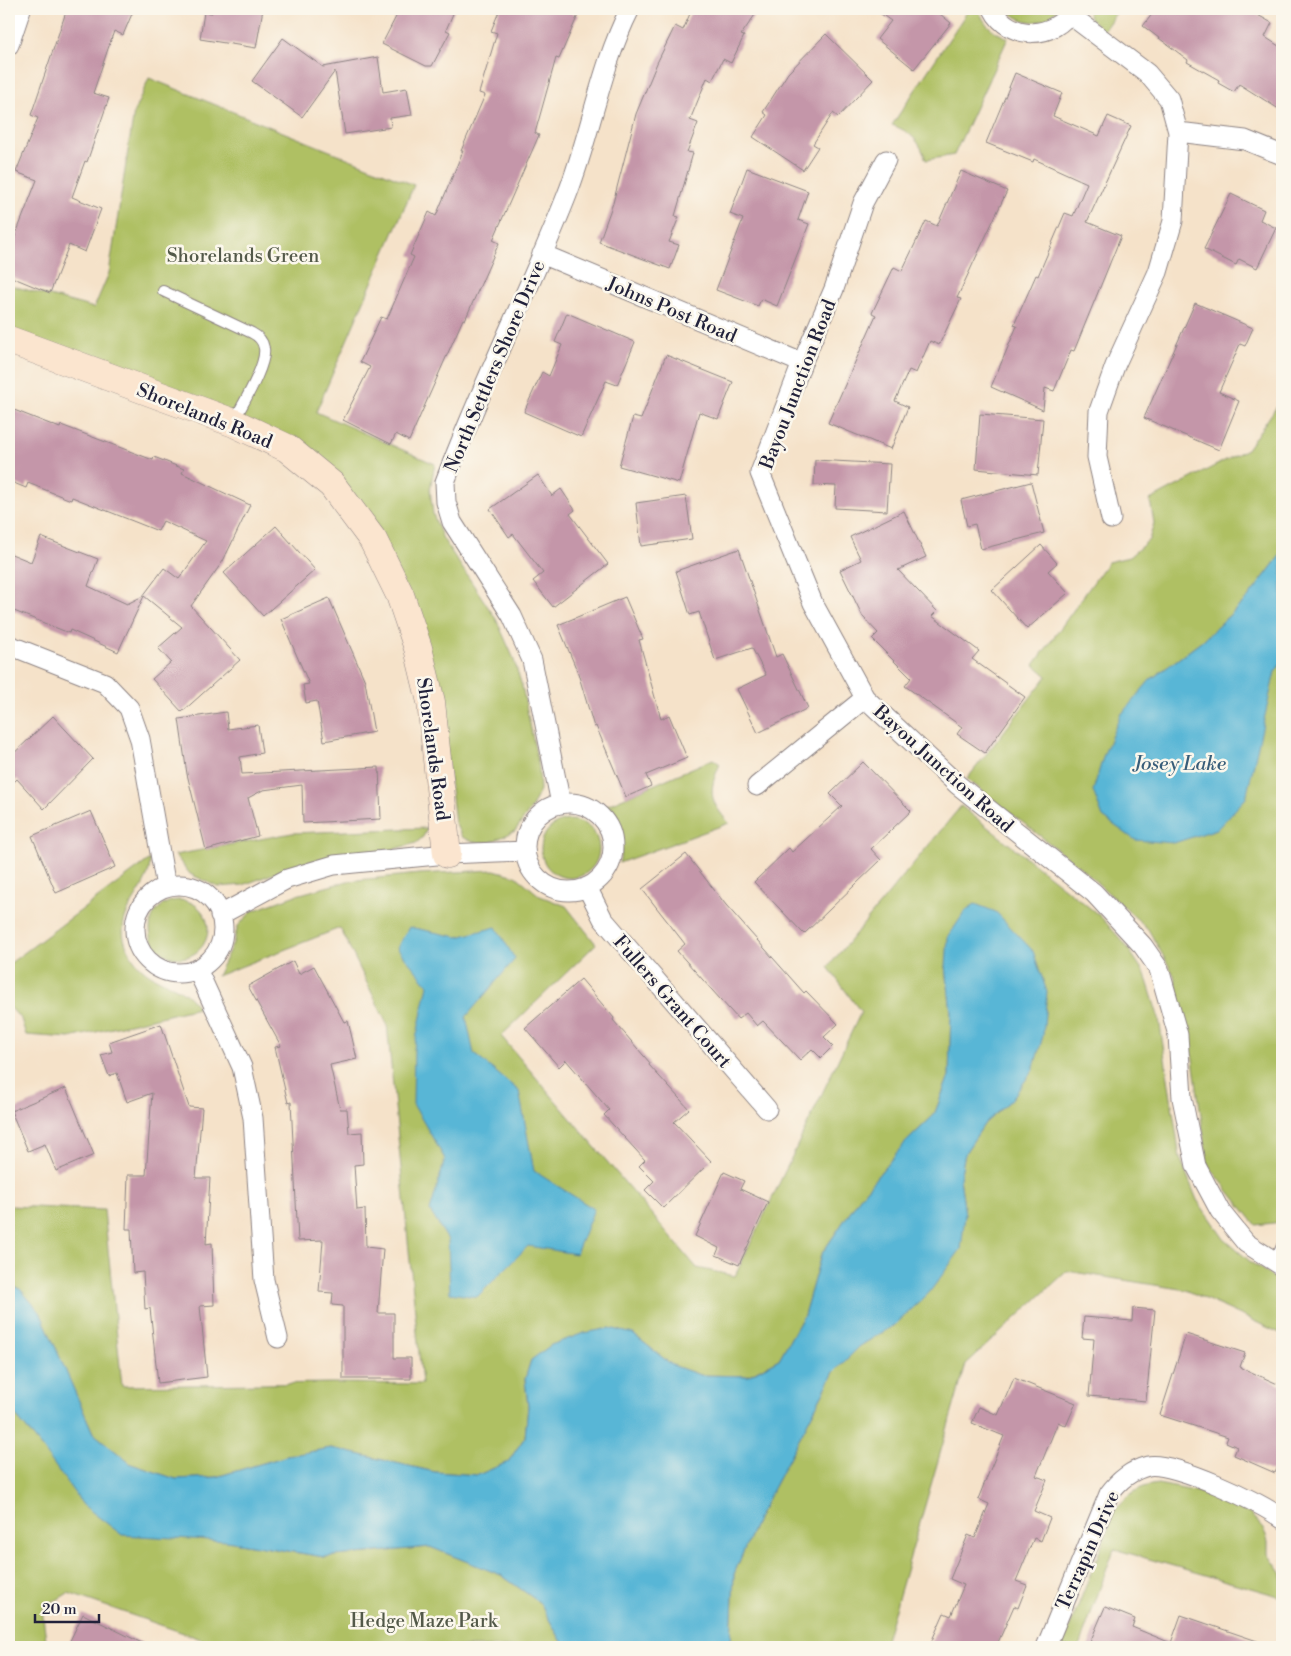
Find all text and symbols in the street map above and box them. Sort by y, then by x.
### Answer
park label: Shorelands Green [167,244,319,268]
street label: North Settlers Shore Drive [439,257,551,476]
street label: Johns Post Road [602,271,741,348]
street label: Bayou Junction Road [754,296,841,474]
street label: Shorelands Road [133,378,276,454]
street label: Shorelands Road [411,676,455,822]
street label: Bayou Junction Road [868,699,1018,838]
water label: Josey Lake [1132,752,1227,777]
street label: Fullers Grant Court [608,930,737,1073]
street label: Terrapin Drive [1051,1487,1125,1614]
scale bar [35,1591,99,1623]
text: 20 m [42,1600,77,1619]
park label: Hedge Maze Park [350,1609,499,1633]

